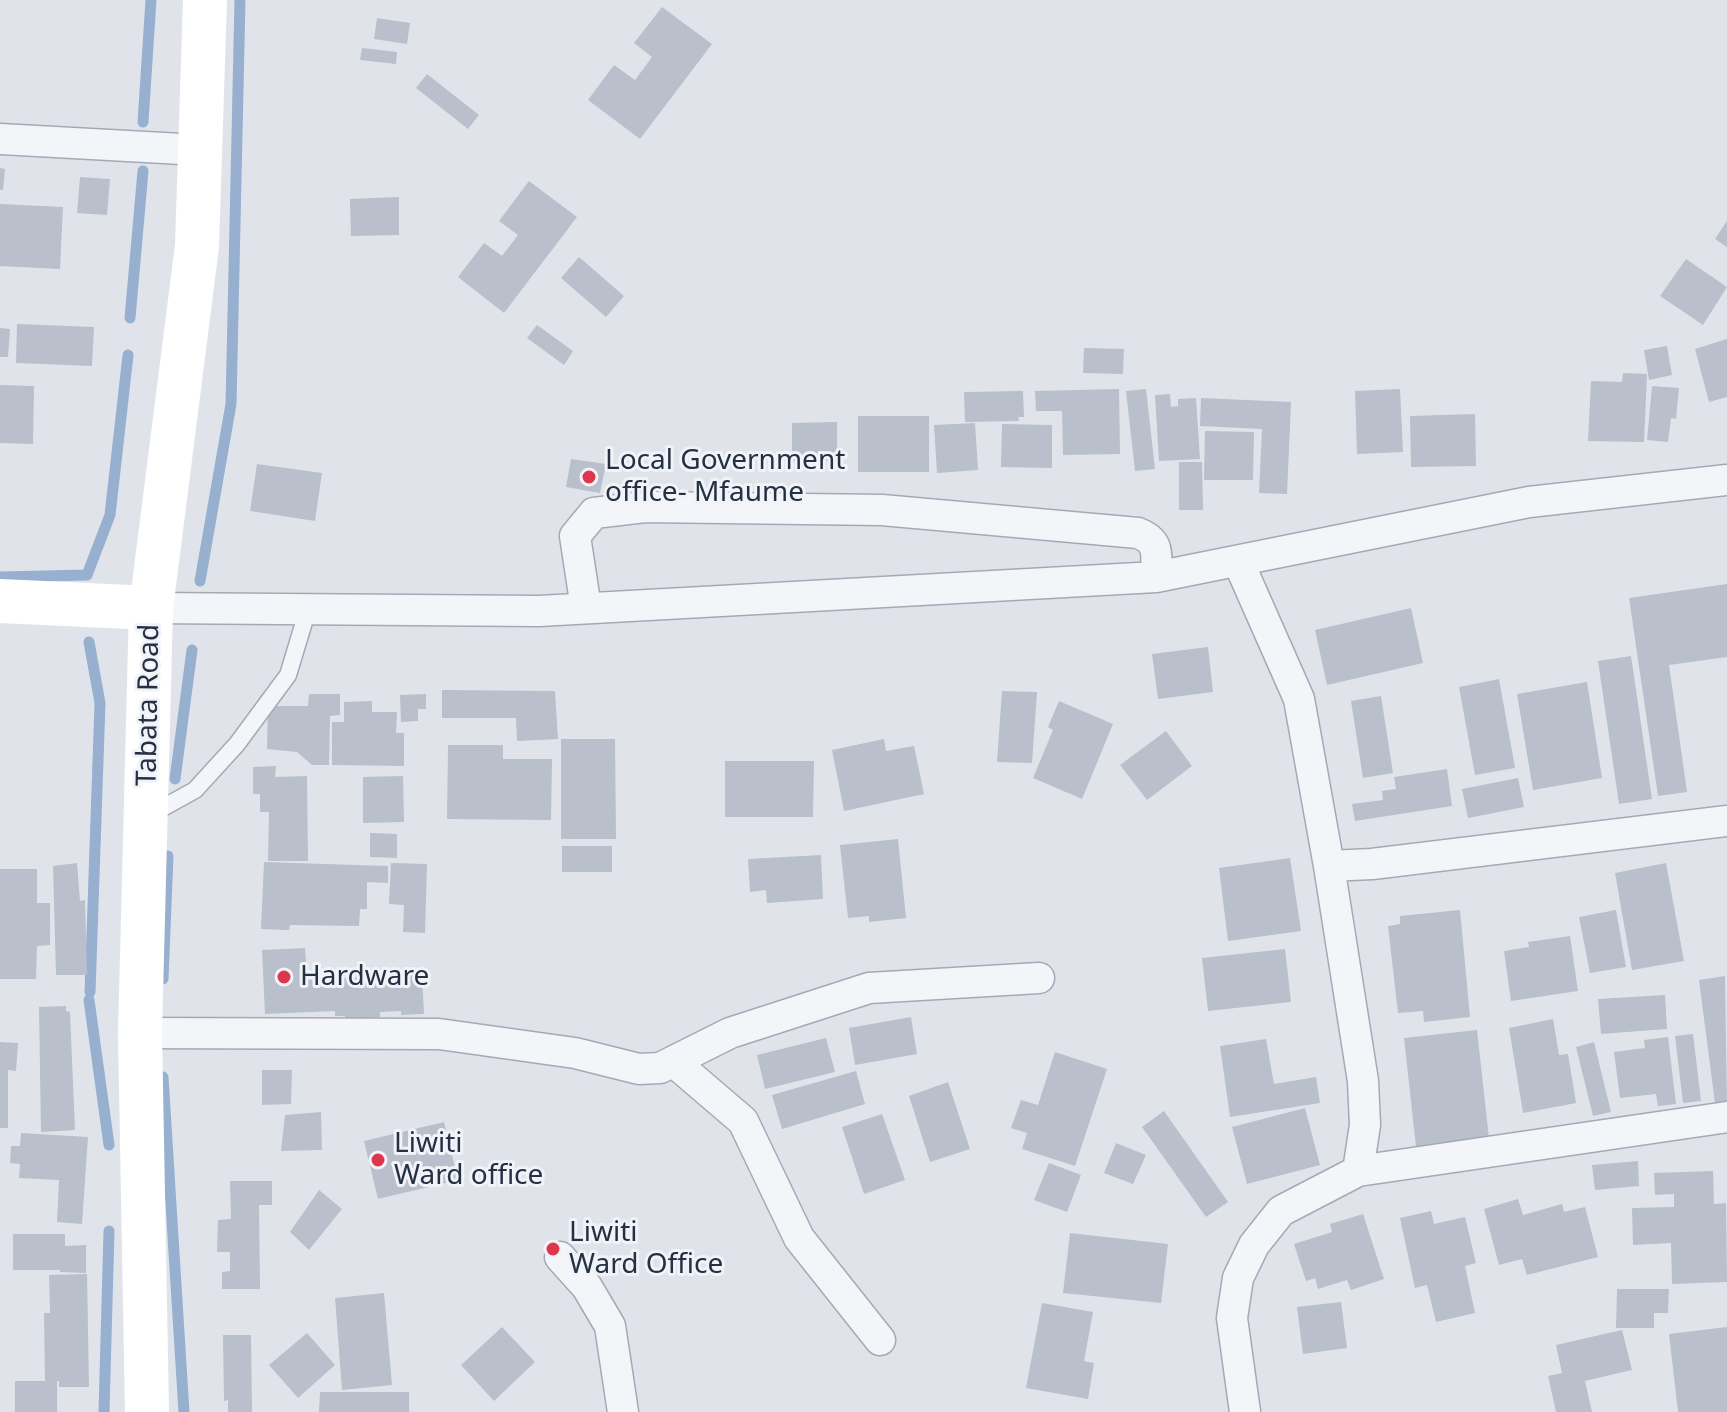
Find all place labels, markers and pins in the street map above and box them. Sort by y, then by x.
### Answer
place label: Local Government office- Mfaume [605,444,845,510]
marker: Local Government office- Mfaume [580,468,598,486]
place label: Hardware [300,960,429,994]
marker: Hardware [275,968,293,986]
place label: Liwiti Ward office [394,1127,543,1193]
marker: Liwiti Ward office [369,1151,387,1169]
place label: Liwiti Ward Office [569,1216,723,1282]
marker: Liwiti Ward Office [544,1240,562,1258]

